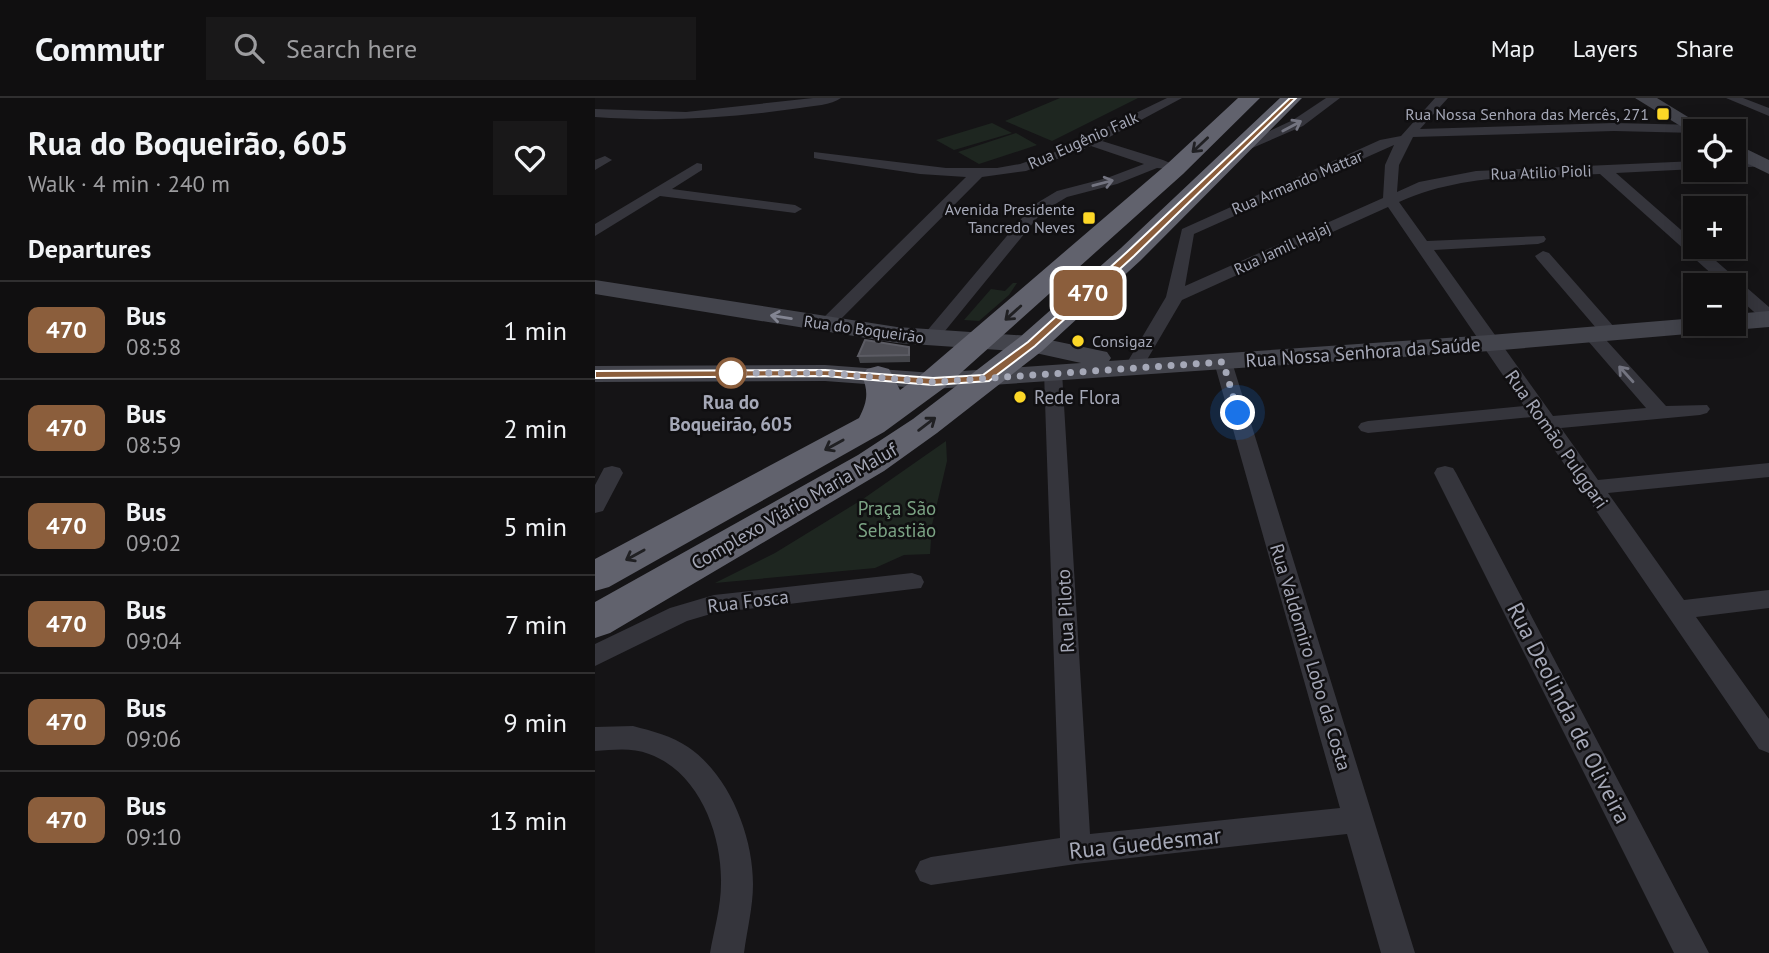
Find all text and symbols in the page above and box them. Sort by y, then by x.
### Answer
search box [206,17,696,80]
text: Commutr [35,27,164,70]
icon: search [230,29,268,67]
text: Search here [286,32,417,65]
text: Map [1491,33,1535,64]
text: Layers [1573,33,1638,64]
text: Share [1676,33,1734,64]
place label: Rua Nossa Senhora das Mercês, 271 [1405,104,1649,124]
marker: Rua Nossa Senhora das Mercês, 271 [1655,106,1671,122]
street label: Rua Eugênio Falk [1025,107,1142,173]
one-way arrow [1281,119,1301,133]
map controls [1683,119,1746,336]
button: locate [1683,119,1746,182]
text: Rua do Boqueirão, 605 [28,121,348,164]
button: heart [493,121,567,195]
one-way arrow [1192,136,1209,153]
street label: Rua Armando Mattar [1228,145,1366,219]
street label: Rua Atilio Pioli [1490,160,1592,184]
text: Walk · 4 min · 240 m [28,169,230,198]
one-way arrow [1091,176,1114,189]
button: + [1683,196,1746,259]
place label: Avenida Presidente Tancredo Neves [945,199,1075,237]
marker: Avenida Presidente Tancredo Neves [1081,210,1097,226]
street label: Rua Jamil Hajaj [1231,217,1333,279]
text: Departures [28,232,151,265]
line badge: 470 [1048,270,1128,316]
button: − [1683,273,1746,336]
text: 470 [1068,277,1108,308]
text: Bus [126,299,166,332]
one-way arrow [1004,305,1022,321]
one-way arrow [770,310,793,323]
street label: Rua do Boqueirão [803,311,925,347]
text: 470 [46,314,87,345]
text: 1 min [504,314,567,347]
place label: Consigaz [1092,331,1153,351]
text: 08:58 [126,332,181,361]
street label: Rua Nossa Senhora da Saúde [1245,332,1481,372]
marker: Consigaz [1070,333,1086,349]
marker: Rua do Boqueirão, 605 [716,358,746,388]
street label: Rua Romão Pulggari [1500,365,1614,513]
one-way arrow [1618,365,1634,383]
place label: Rede Flora [1034,385,1120,409]
marker: Rede Flora [1012,389,1028,405]
place label: Rua do Boqueirão, 605 [669,390,793,436]
your location [1220,395,1255,430]
text: Bus [126,397,166,430]
text: 470 [46,412,87,443]
text: 2 min [504,412,567,445]
one-way arrow [917,417,935,432]
text: 08:59 [126,430,181,459]
street label: Complexo Viário Maria Maluf [687,437,902,575]
one-way arrow [825,438,845,452]
text: Bus [126,495,166,528]
park label: Praça São Sebastião [858,496,936,542]
text: 470 [46,510,87,541]
text: 5 min [504,510,567,543]
text: 09:02 [126,528,181,557]
street label: Rua Valdomiro Lobo da Costa [1265,541,1357,773]
one-way arrow [625,549,646,562]
street label: Rua Piloto [1051,569,1079,653]
street label: Rua Fosca [706,584,790,618]
text: Bus [126,593,166,626]
street label: Rua Deolinda de Oliveira [1501,597,1638,828]
text: 470 [46,608,87,639]
text: 7 min [505,608,567,641]
text: 09:04 [126,626,181,655]
text: Bus [126,691,166,724]
text: 470 [46,706,87,737]
text: 9 min [504,706,567,739]
text: 09:06 [126,724,181,753]
text: Bus [126,789,166,822]
text: 470 [46,804,87,835]
text: 13 min [489,804,567,837]
street label: Rua Guedesmar [1067,820,1223,865]
text: 09:10 [126,822,181,851]

